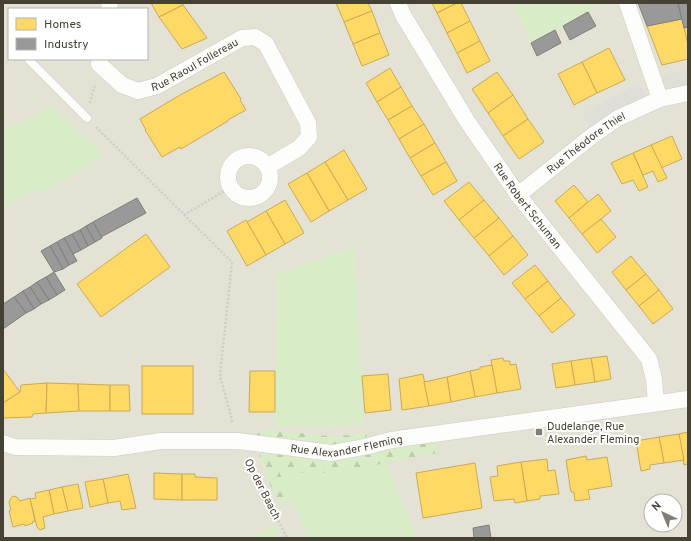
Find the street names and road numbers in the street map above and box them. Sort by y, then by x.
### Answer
street label: Rue Raoul Follereau [150,36,241,95]
street label: Rue Théodore Thiel [544,110,628,177]
street label: Rue Robert Schuman [490,160,564,252]
street label: Rue Alexander Fleming [289,433,404,461]
street label: Op der Baach [241,457,283,522]

